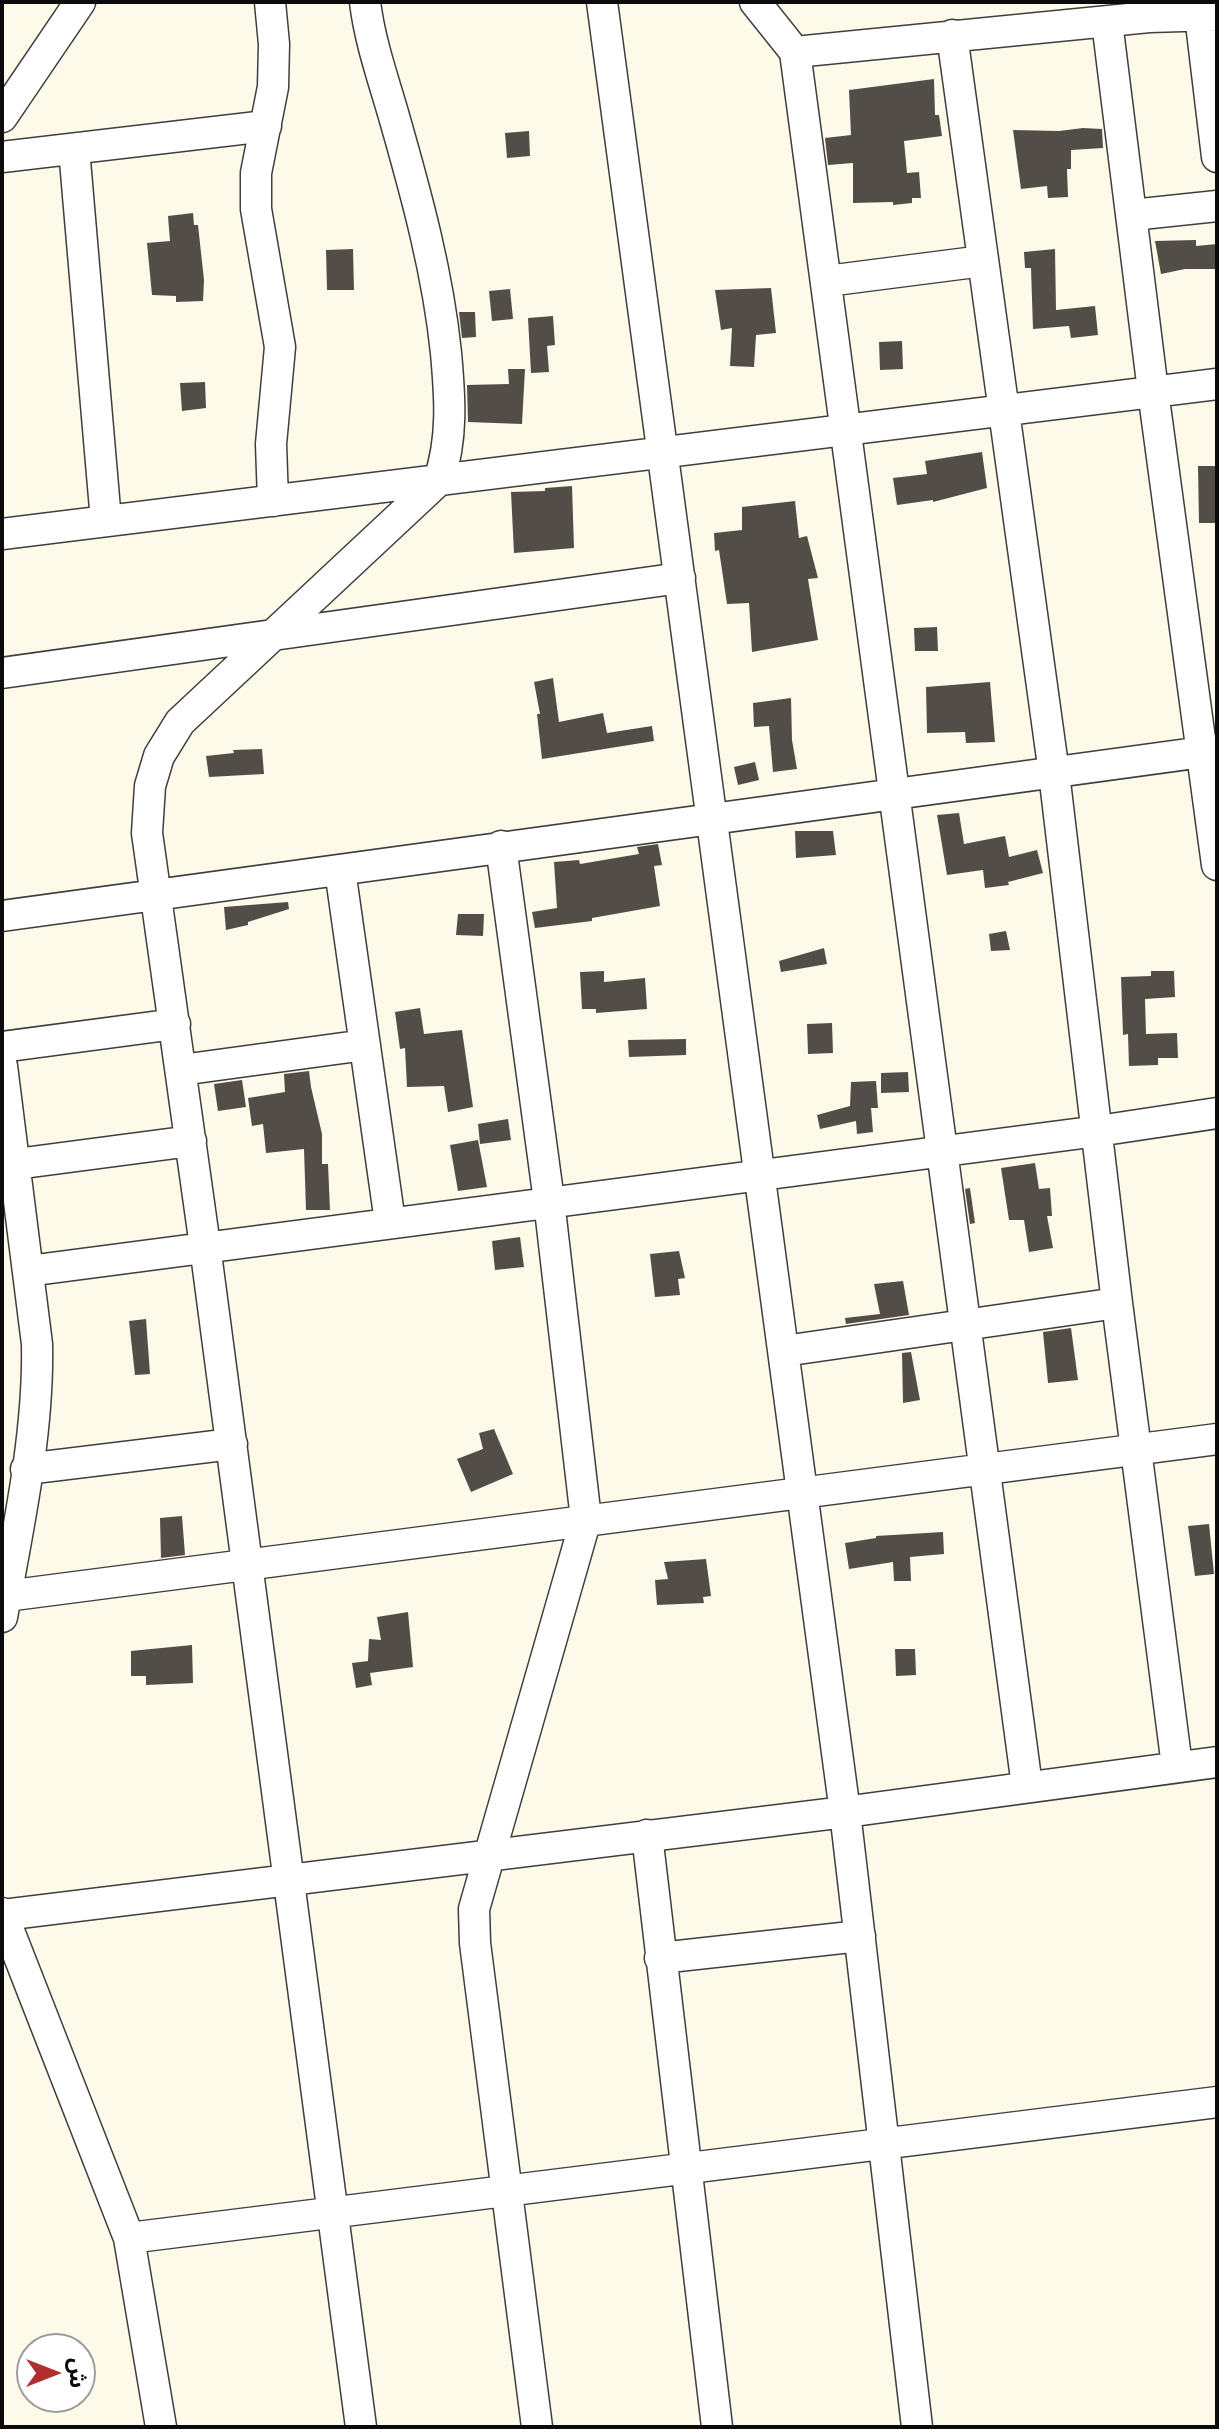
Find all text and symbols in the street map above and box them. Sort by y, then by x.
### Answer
north arrow [16,2333,96,2413]
text: ش [64,2358,93,2388]

